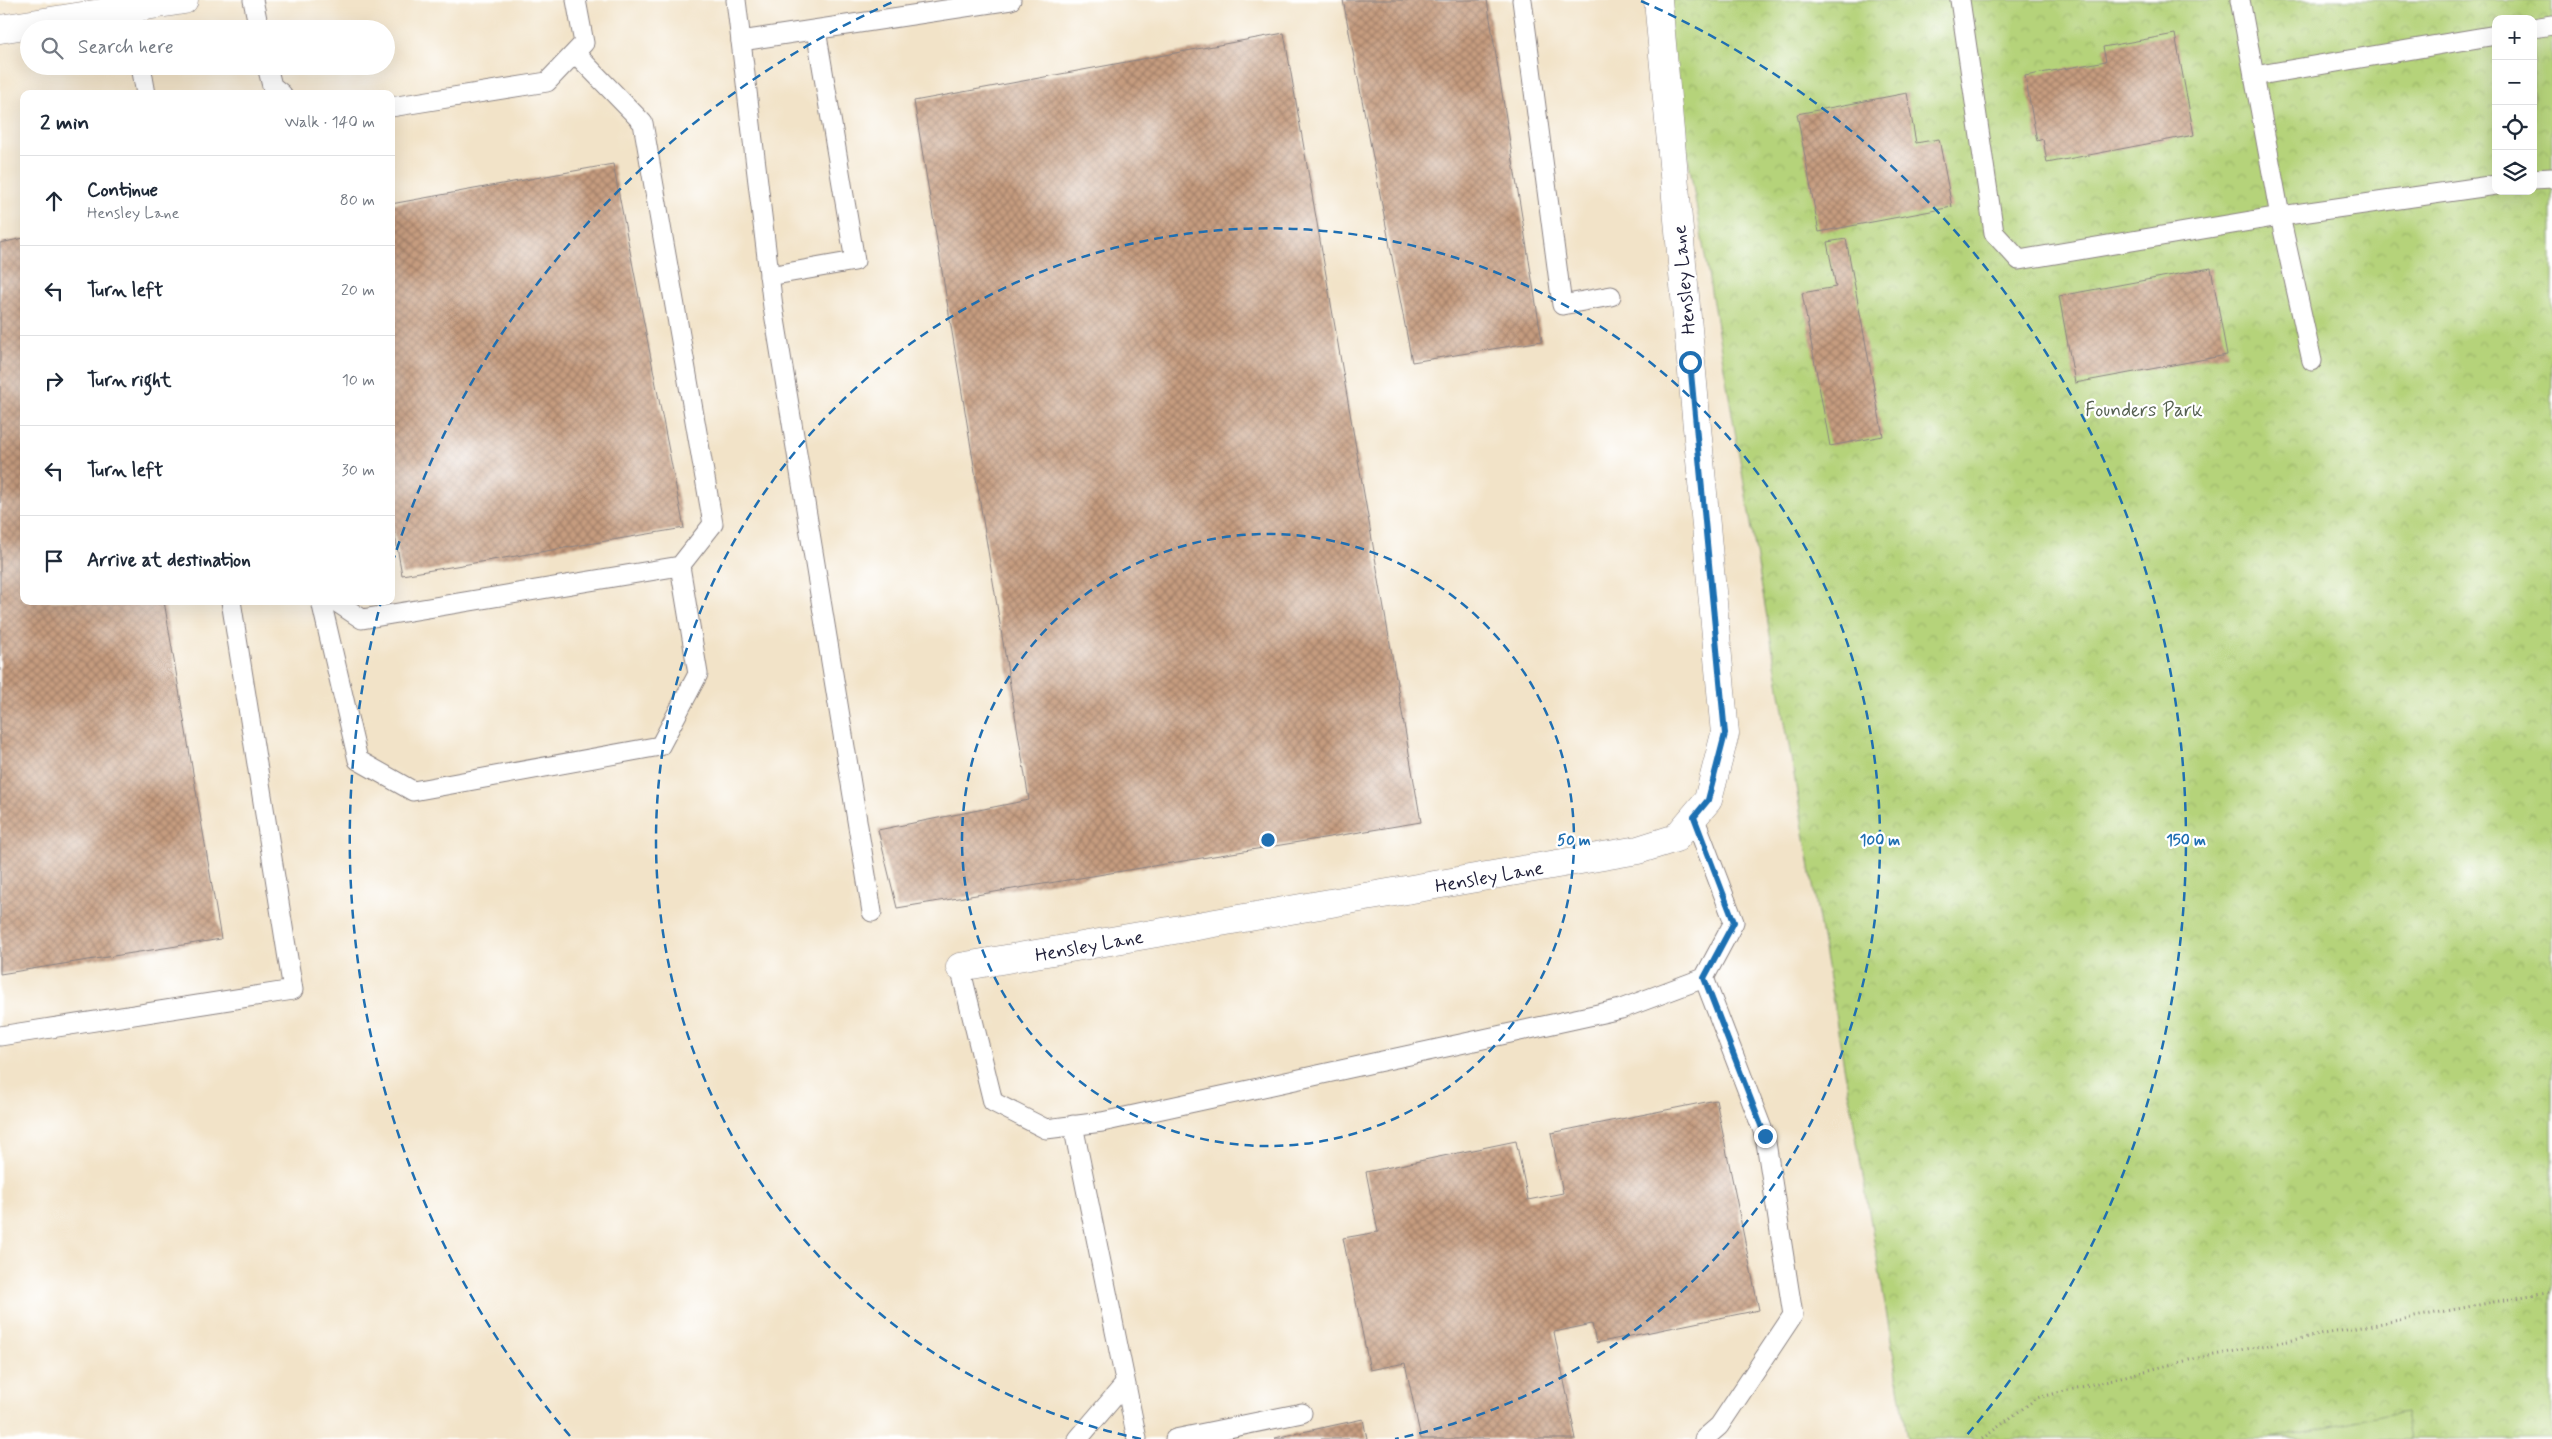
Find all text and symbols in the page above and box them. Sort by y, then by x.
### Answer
map controls [2492,15,2537,195]
button: + [2492,15,2537,60]
search box [20,20,395,75]
icon: search [38,34,66,62]
text: Search here [78,35,174,60]
button: − [2492,60,2537,105]
button: locate [2492,105,2537,150]
text: 2 min [40,109,89,137]
text: Walk · 140 m [285,112,375,133]
button: layers [2492,150,2537,195]
text: Continue [87,178,158,203]
icon: ahead [40,187,68,215]
text: 80 m [340,190,375,211]
text: Hensley Lane [87,203,179,224]
street label: Hensley Lane [1667,224,1702,336]
icon: left [40,277,68,305]
text: Turn left [87,278,163,303]
text: 20 m [341,280,375,301]
route start [1679,351,1702,374]
icon: right [40,367,68,395]
text: Turn right [87,368,171,393]
text: 10 m [342,370,375,391]
park label: Founders Park [2085,398,2203,423]
icon: left [40,457,68,485]
text: Turn left [87,458,163,483]
text: 30 m [342,460,375,481]
icon: arrive [40,547,68,575]
text: Arrive at destination [87,548,251,573]
centre of rings [1259,831,1277,849]
text: 50 m [1557,831,1591,851]
text: 100 m [1860,831,1900,851]
text: 150 m [2166,831,2206,851]
street label: Hensley Lane [1433,856,1545,899]
street label: Hensley Lane [1033,925,1145,968]
route end [1754,1125,1777,1148]

